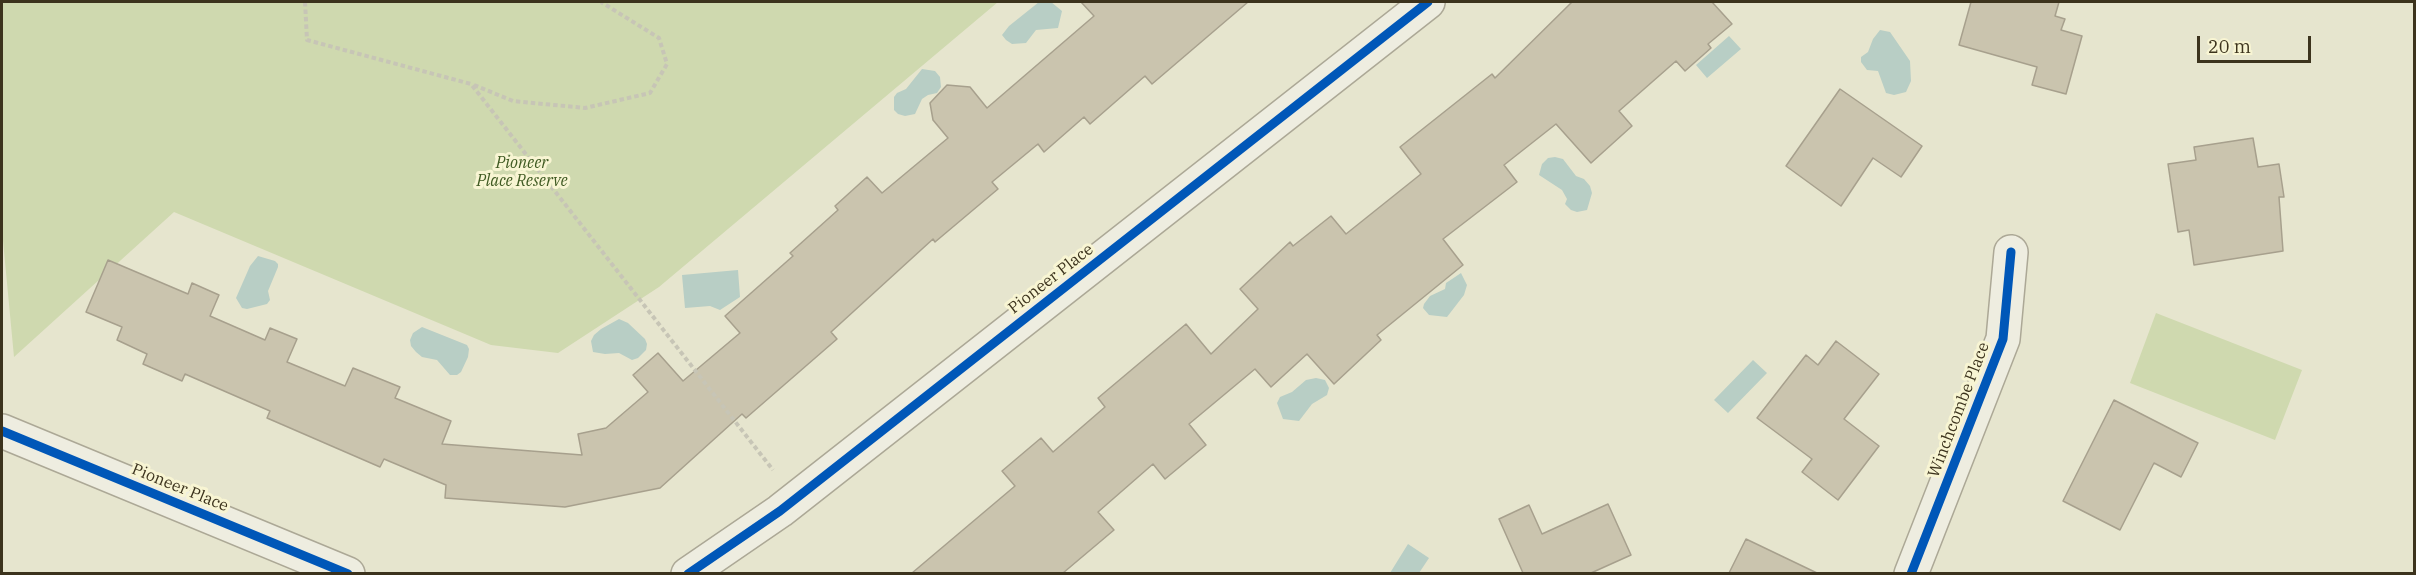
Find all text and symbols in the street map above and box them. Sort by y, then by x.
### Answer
scale bar [2200,24,2314,62]
text: 20 m [2208,35,2251,58]
park label: Pioneer Place Reserve [476,153,568,191]
street label: Pioneer Place [1005,240,1097,318]
street label: Winchcombe Place [1924,340,1994,480]
street label: Pioneer Place [129,460,231,516]

